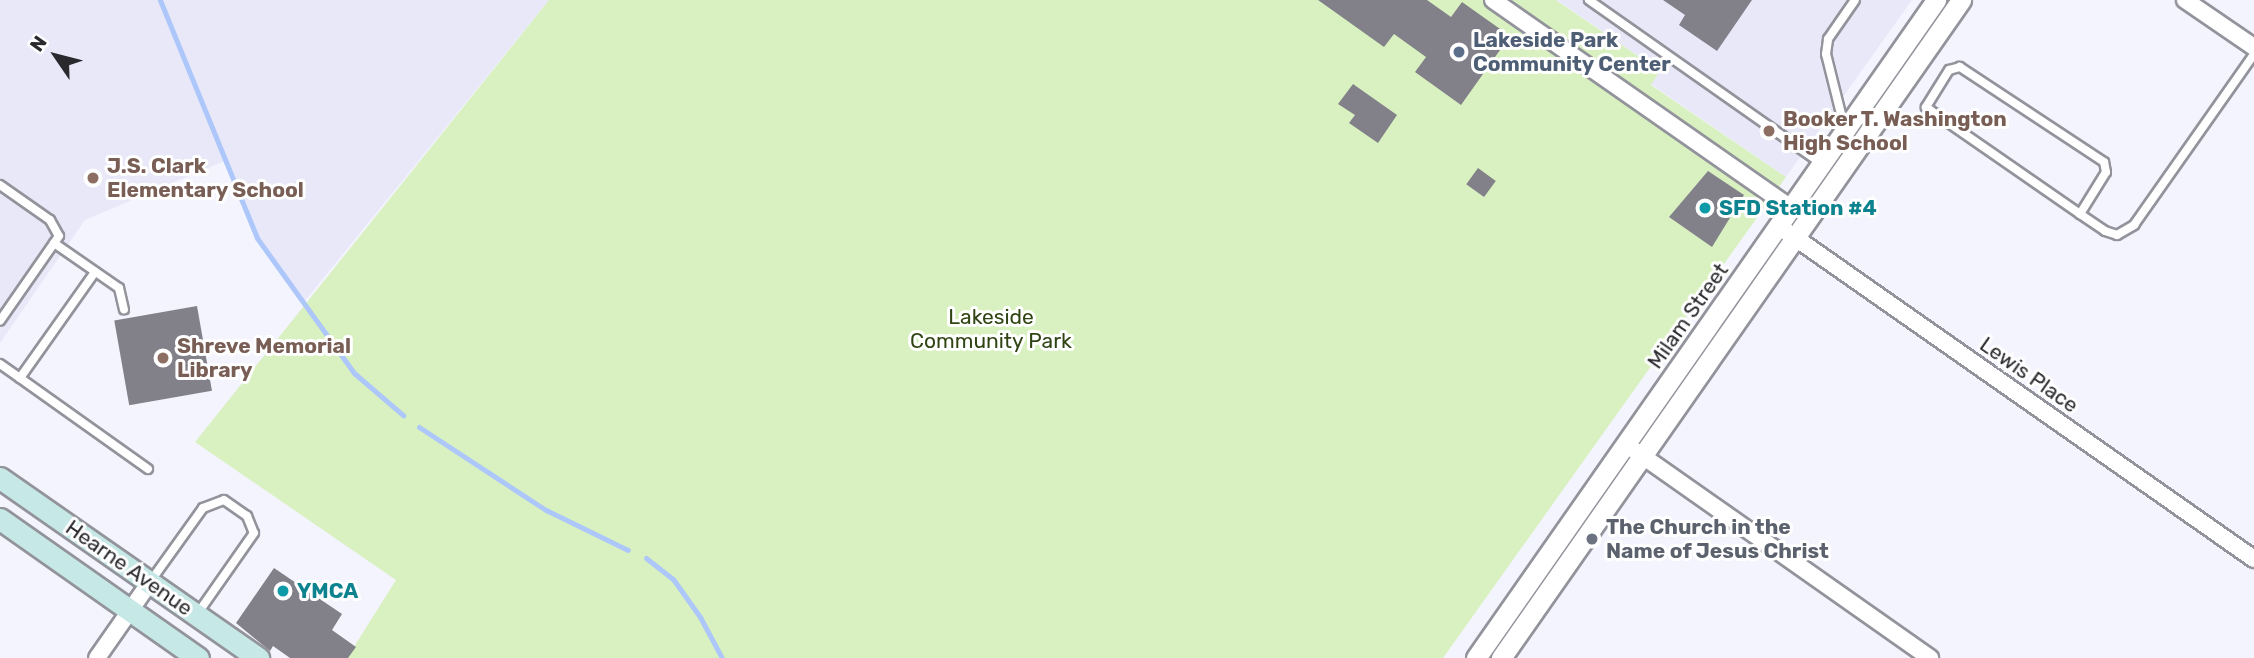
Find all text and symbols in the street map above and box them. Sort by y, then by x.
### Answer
north arrow [21,21,91,91]
place label: Lakeside Park Community Center [1473,27,1671,77]
text: N [25,31,52,56]
marker: Lakeside Park Community Center [1451,44,1467,60]
place label: Booker T. Washington High School [1783,106,2008,156]
marker: Booker T. Washington High School [1761,123,1777,139]
place label: J.S. Clark Elementary School [107,153,304,203]
marker: J.S. Clark Elementary School [85,170,101,186]
place label: SFD Station #4 [1719,195,1877,221]
marker: SFD Station #4 [1697,200,1713,216]
street label: Milam Street [1642,258,1734,374]
park label: Lakeside Community Park [910,304,1072,354]
street label: Lewis Place [1975,332,2083,418]
place label: Shreve Memorial Library [177,333,351,383]
marker: Shreve Memorial Library [155,350,171,366]
place label: The Church in the Name of Jesus Christ [1606,514,1829,564]
street label: Hearne Avenue [61,515,197,621]
marker: The Church in the Name of Jesus Christ [1584,531,1600,547]
place label: YMCA [297,578,358,604]
marker: YMCA [275,583,291,599]

